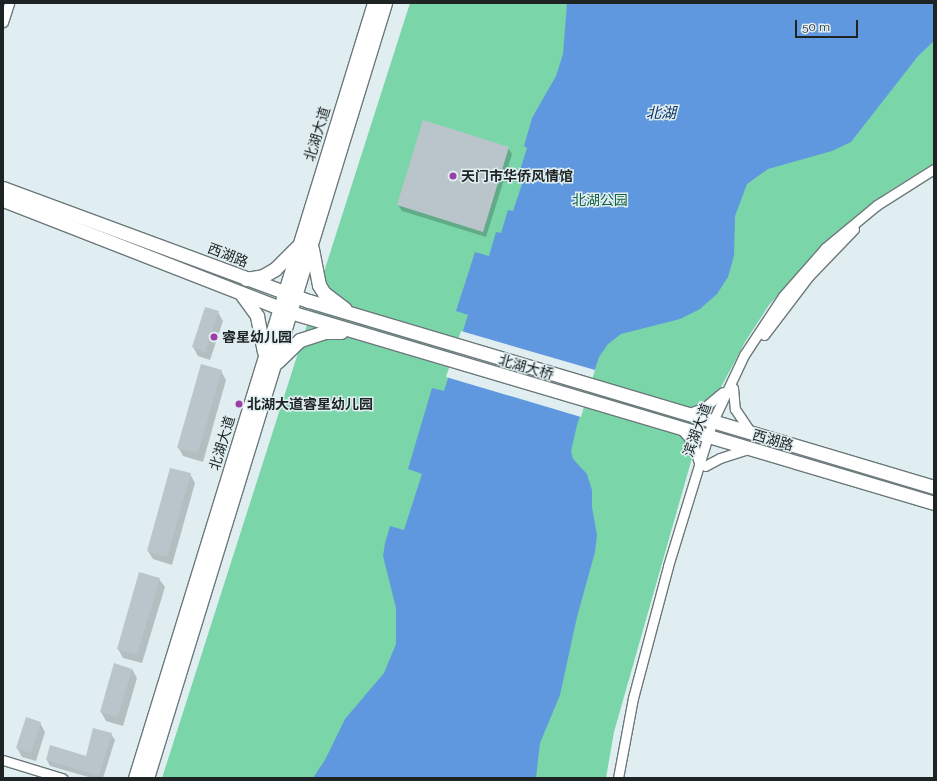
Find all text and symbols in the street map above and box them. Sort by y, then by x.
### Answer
scale bar [797,12,860,38]
text: 50 m [802,20,830,34]
street label: 北湖大道 [301,105,333,163]
water label: 北湖 [646,105,676,123]
place label: 天门市华侨风情馆 [461,168,573,184]
marker: 天门市华侨风情馆 [448,171,458,181]
park label: 北湖公园 [572,192,628,208]
street label: 西湖路 [205,240,251,270]
place label: 睿星幼儿园 [222,329,292,345]
marker: 睿星幼儿园 [209,332,219,342]
street label: 北湖大桥 [497,351,555,383]
place label: 北湖大道睿星幼儿园 [247,396,373,412]
marker: 北湖大道睿星幼儿园 [234,399,244,409]
street label: 滨湖大道 [680,401,714,459]
street label: 北湖大道 [206,414,238,472]
street label: 西湖路 [750,426,796,454]

